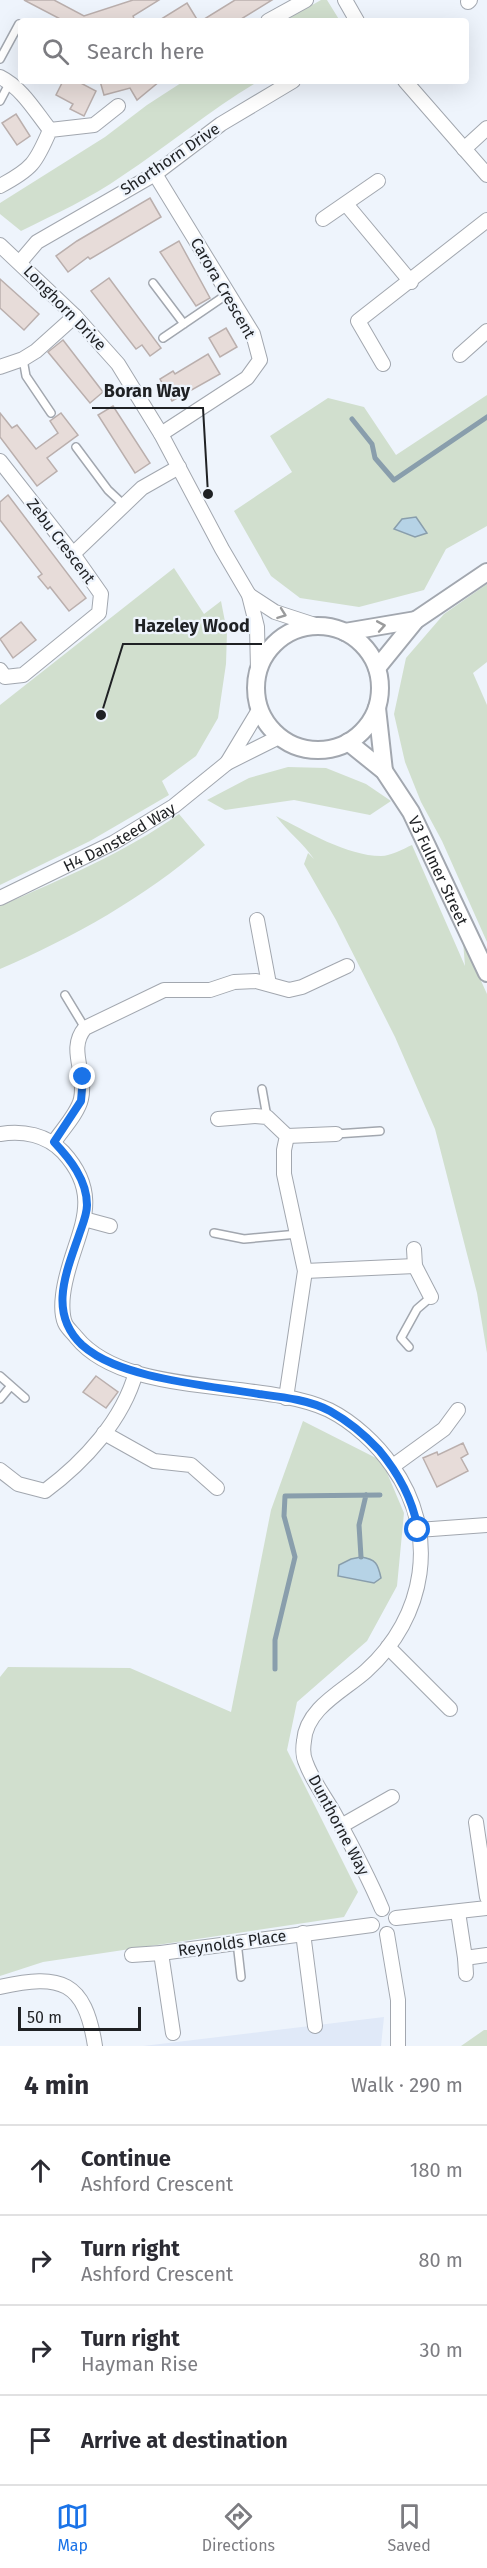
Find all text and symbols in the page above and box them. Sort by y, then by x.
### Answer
search box [18,18,469,84]
icon: search [39,35,72,68]
text: Search here [87,38,205,65]
street label: Shorthorn Drive [117,119,223,199]
street label: Carora Crescent [187,234,260,342]
street label: Longhorn Drive [20,262,110,354]
callout: Boran Way [92,372,203,408]
text: Boran Way [104,380,191,402]
street label: Zebu Crescent [23,495,99,587]
one-way arrow [276,606,287,619]
callout: Hazeley Wood [123,608,262,644]
text: Hazeley Wood [134,615,250,637]
one-way arrow [375,620,385,633]
street label: H4 Dansteed Way [60,798,179,875]
street label: V3 Fulmer Street [405,813,473,928]
route end [69,1063,95,1089]
route start [404,1516,430,1542]
street label: Dunthorne Way [305,1772,374,1879]
street label: Reynolds Place [177,1926,287,1960]
scale bar [18,2004,141,2032]
text: 50 m [27,2008,62,2027]
text: 4 min [24,2070,89,2101]
text: Walk · 290 m [351,2073,463,2097]
text: Continue [81,2145,171,2172]
icon: ahead [24,2154,57,2187]
text: 180 m [410,2158,463,2182]
text: Ashford Crescent [81,2172,233,2196]
text: Turn right [81,2235,180,2262]
icon: right [24,2244,57,2277]
text: 80 m [418,2248,463,2272]
text: Ashford Crescent [81,2262,233,2286]
text: Turn right [81,2325,180,2352]
icon: right [24,2334,57,2367]
text: 30 m [419,2338,463,2362]
text: Hayman Rise [81,2352,198,2376]
icon: arrive [24,2424,57,2457]
text: Arrive at destination [81,2427,288,2454]
tab: Map [56,2500,89,2555]
tab: Directions [202,2500,275,2555]
tab: Saved [387,2500,431,2555]

